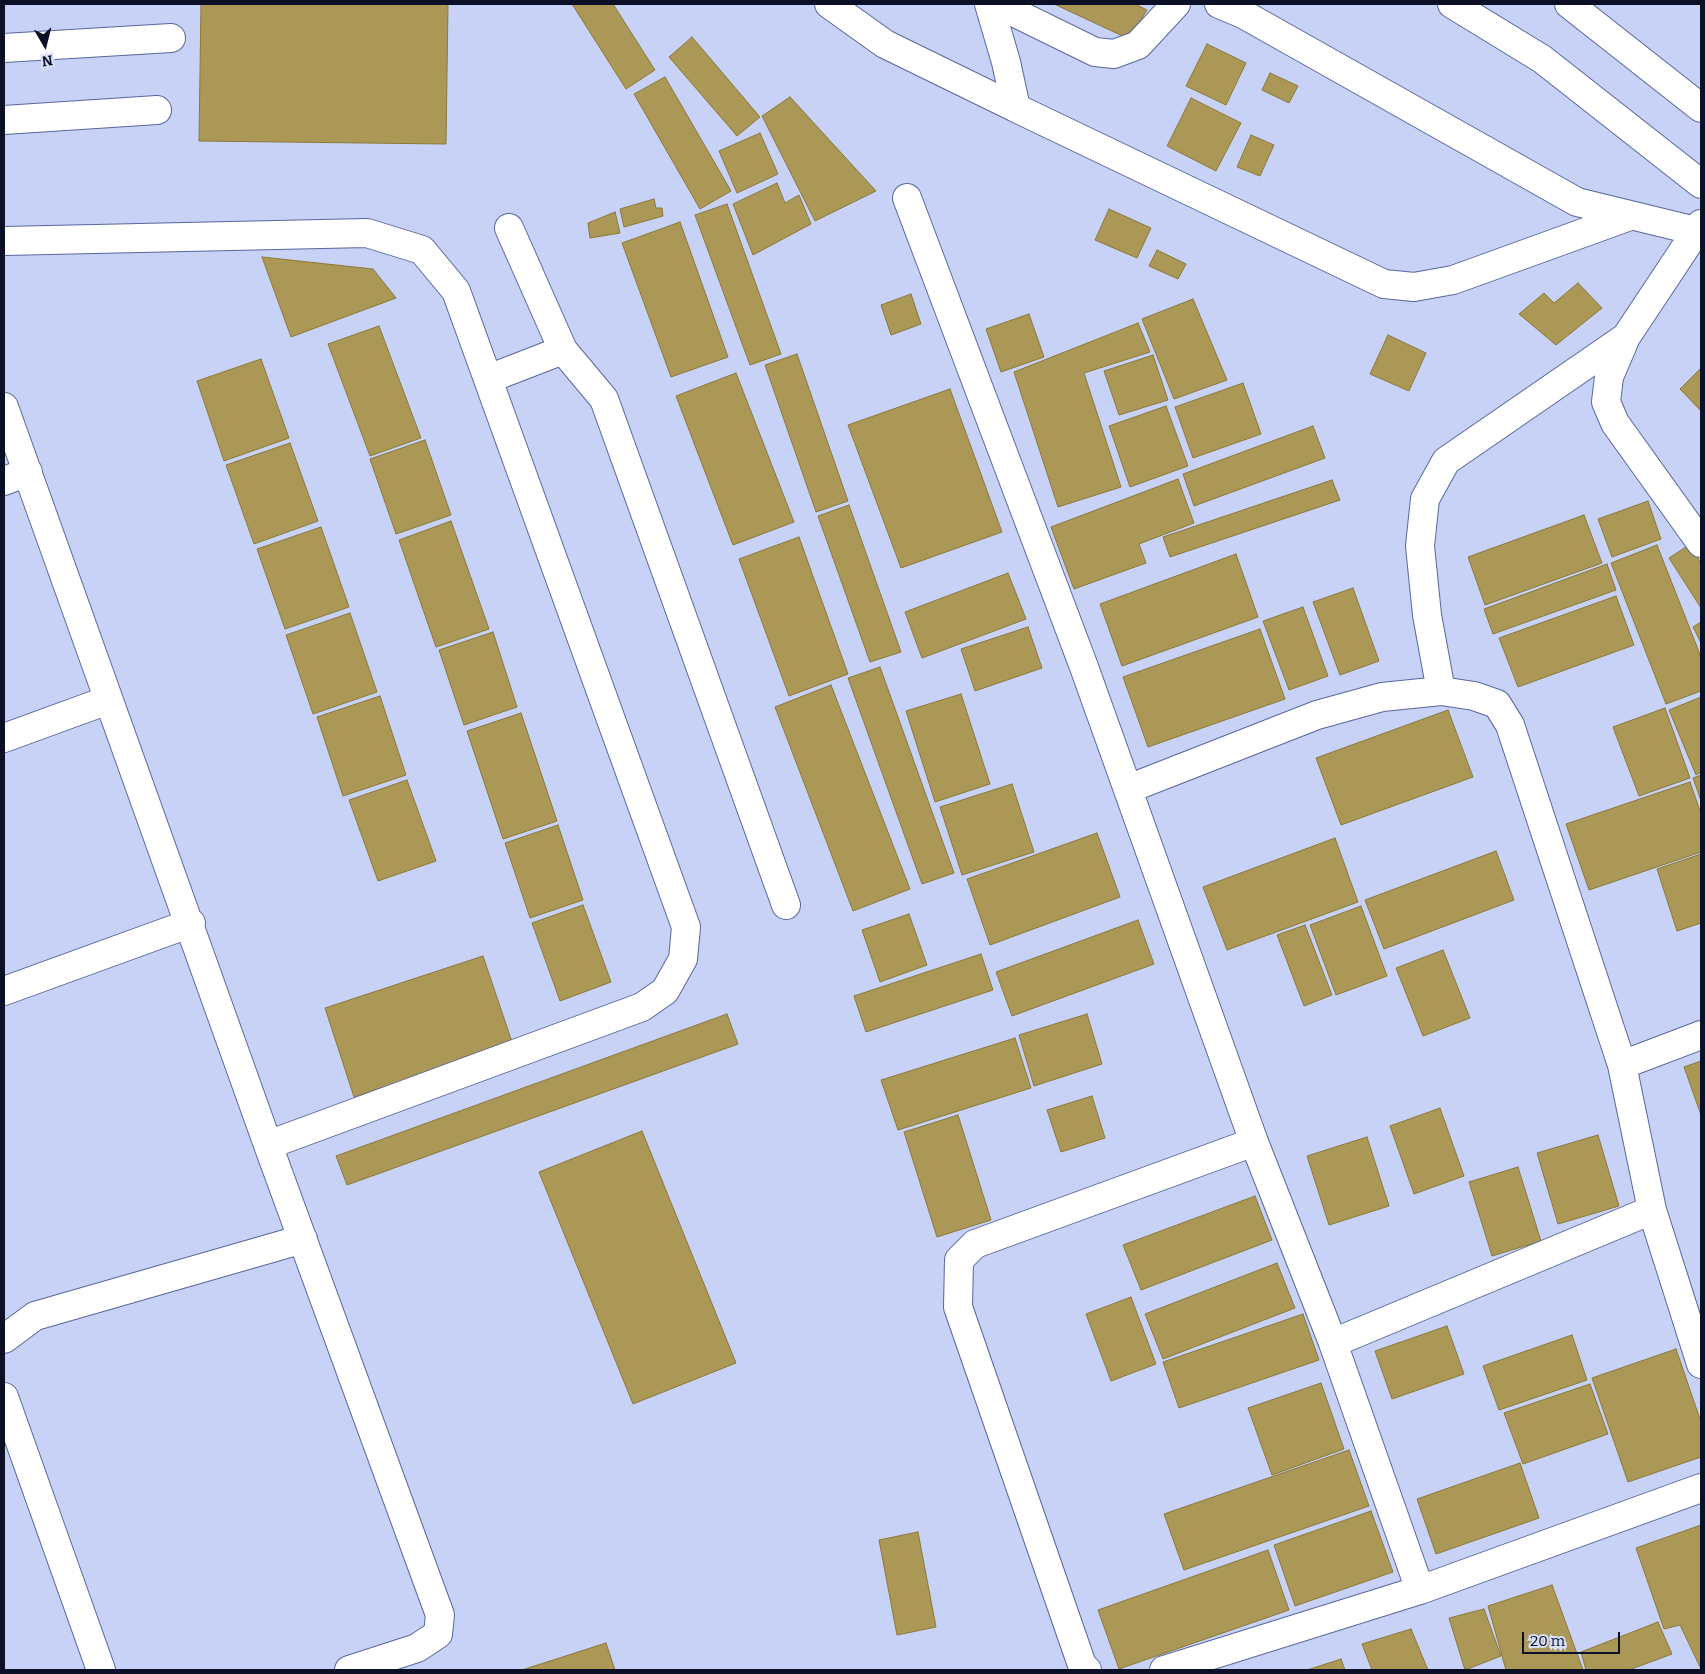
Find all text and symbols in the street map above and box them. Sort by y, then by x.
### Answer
north arrow [20,20,70,70]
text: N [41,51,54,70]
scale bar [1525,1622,1622,1654]
text: 20 m [1530,1632,1565,1650]

